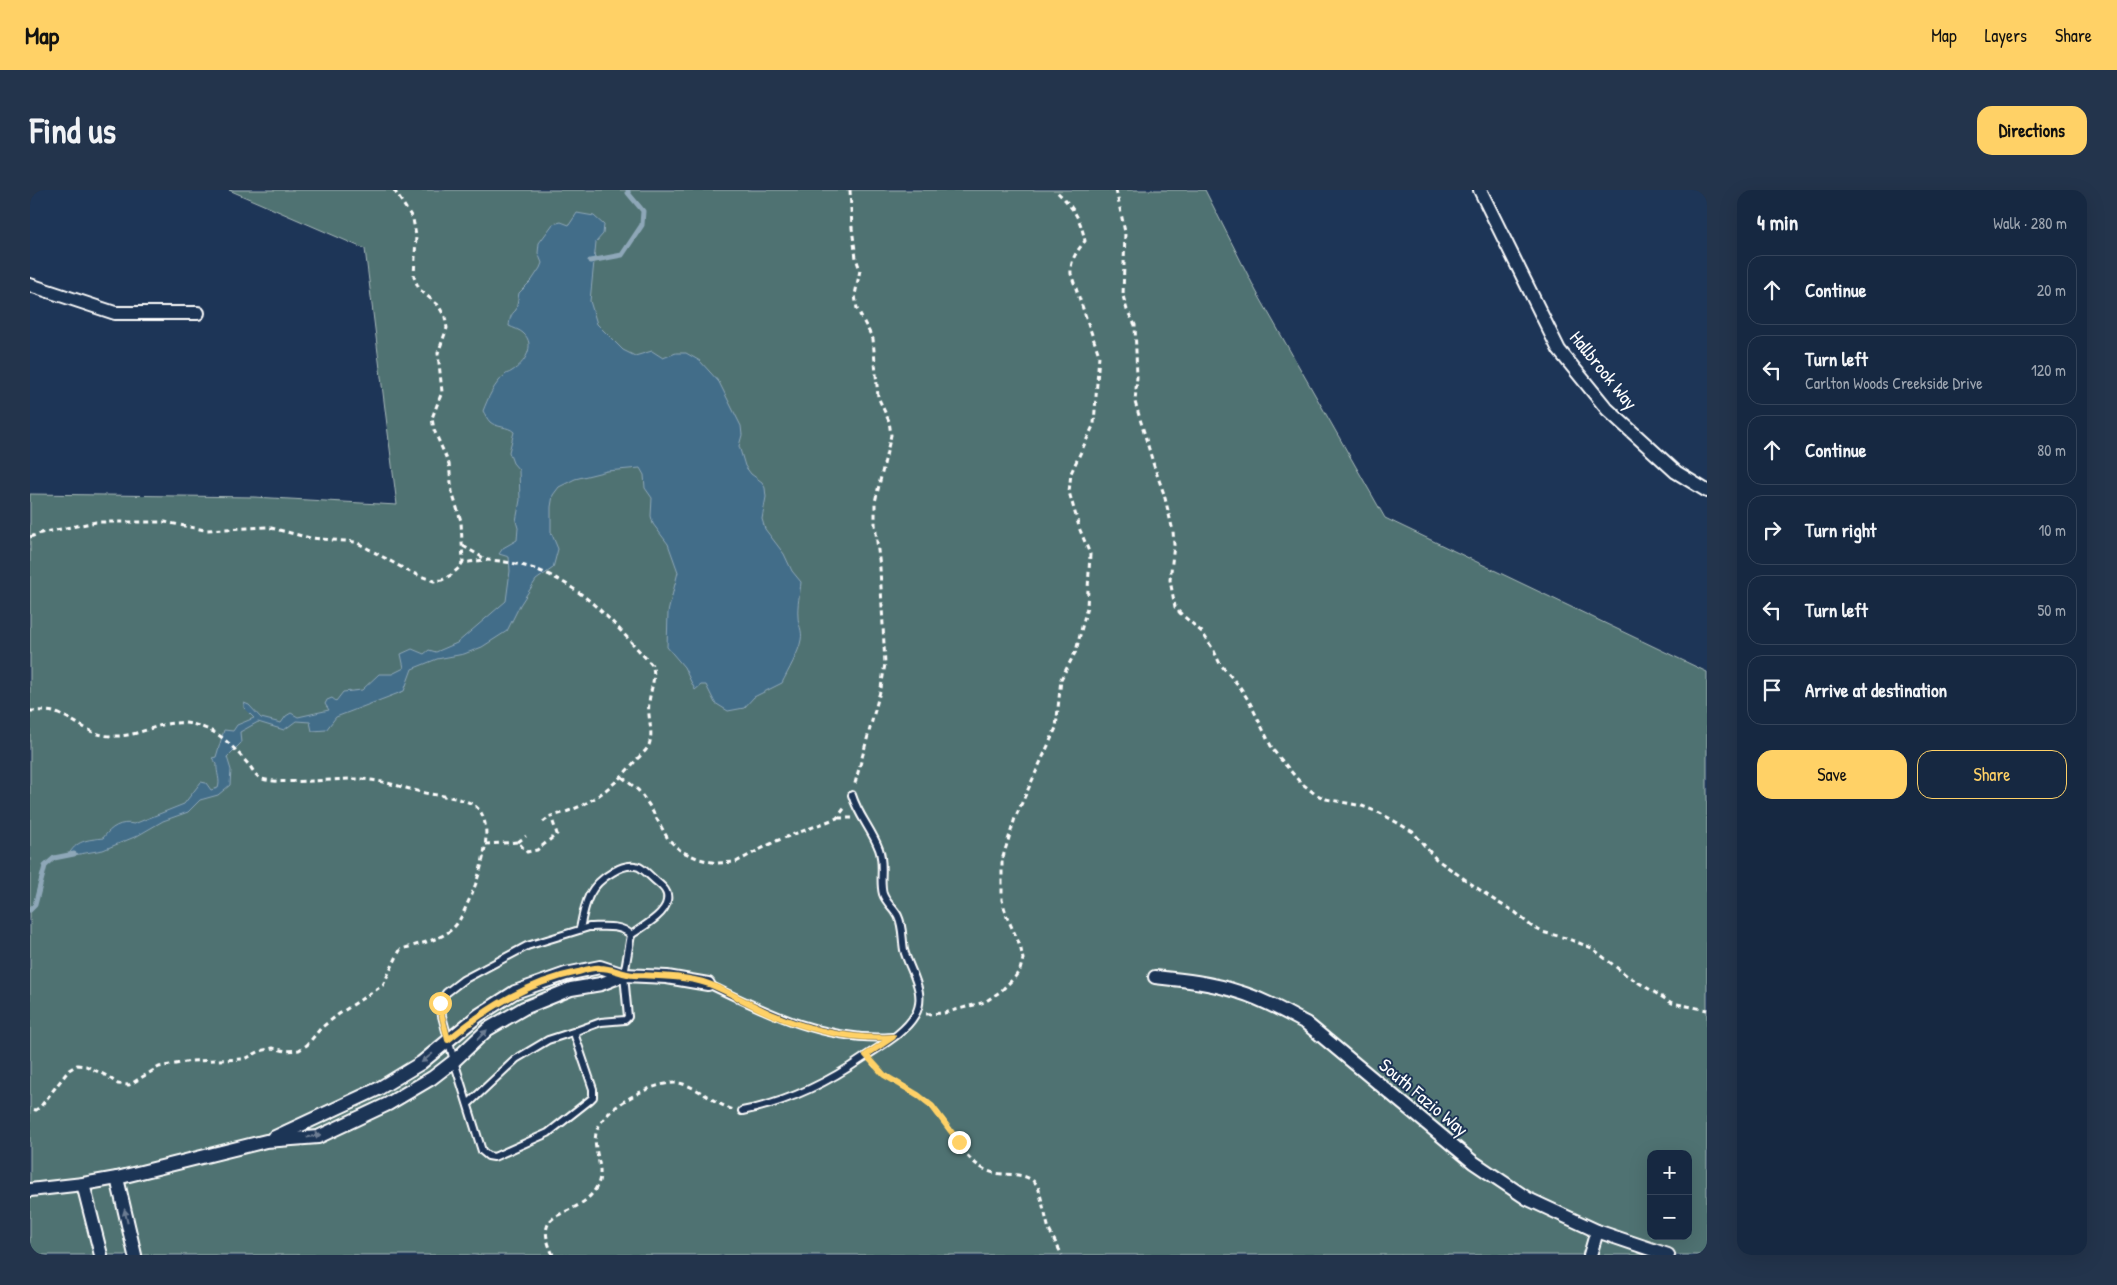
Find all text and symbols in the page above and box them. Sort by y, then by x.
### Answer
text: Map [25,19,59,51]
text: Map [1931,23,1957,48]
text: Layers [1985,23,2027,48]
text: Share [2055,23,2092,48]
button: Directions [1977,106,2087,155]
text: Find us [30,107,116,154]
text: 4 min [1757,208,1798,237]
text: Walk · 280 m [1993,212,2067,234]
icon: ahead [1758,276,1786,304]
text: Continue [1805,277,1866,303]
text: 20 m [2037,279,2066,301]
street label: Hallbrook Way [1564,325,1644,415]
text: Turn left [1805,346,1868,372]
icon: left [1758,356,1786,384]
text: 120 m [2031,359,2066,381]
text: Carlton Woods Creekside Drive [1805,372,1983,394]
icon: ahead [1758,436,1786,464]
text: Continue [1805,437,1866,463]
text: 80 m [2037,439,2066,461]
icon: right [1758,516,1786,544]
text: Turn right [1805,517,1876,543]
text: 10 m [2038,519,2066,541]
icon: left [1758,596,1786,624]
text: Turn left [1805,597,1868,623]
text: 50 m [2038,599,2066,621]
icon: arrive [1758,676,1786,704]
text: Arrive at destination [1805,677,1947,703]
button: Save [1757,750,1907,799]
button: Share [1917,750,2067,799]
route start [429,992,452,1015]
one-way arrow [475,1029,487,1041]
one-way arrow [421,1052,433,1063]
street label: South Fazio Way [1374,1052,1474,1142]
route end [948,1131,971,1154]
one-way arrow [307,1132,322,1140]
map controls [1647,1150,1692,1240]
button: + [1647,1150,1692,1195]
button: − [1647,1195,1692,1240]
one-way arrow [122,1209,130,1224]

